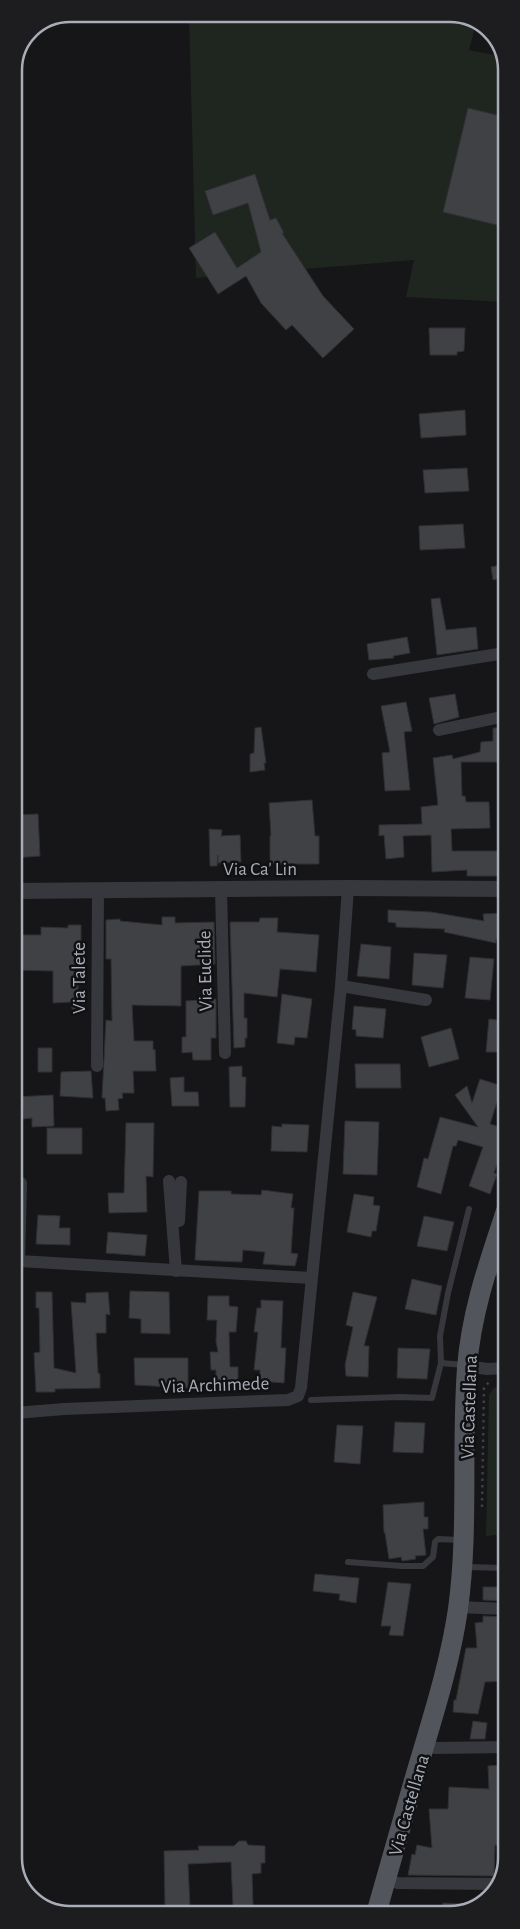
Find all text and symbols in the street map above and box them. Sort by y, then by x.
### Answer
street label: Via Ca' Lin [223,860,297,879]
street label: Via Euclide [195,930,216,1012]
street label: Via Talete [70,942,89,1014]
street label: Via Castellana [458,1355,481,1459]
street label: Via Archimede [161,1374,270,1397]
street label: Via Castellana [386,1753,433,1858]

